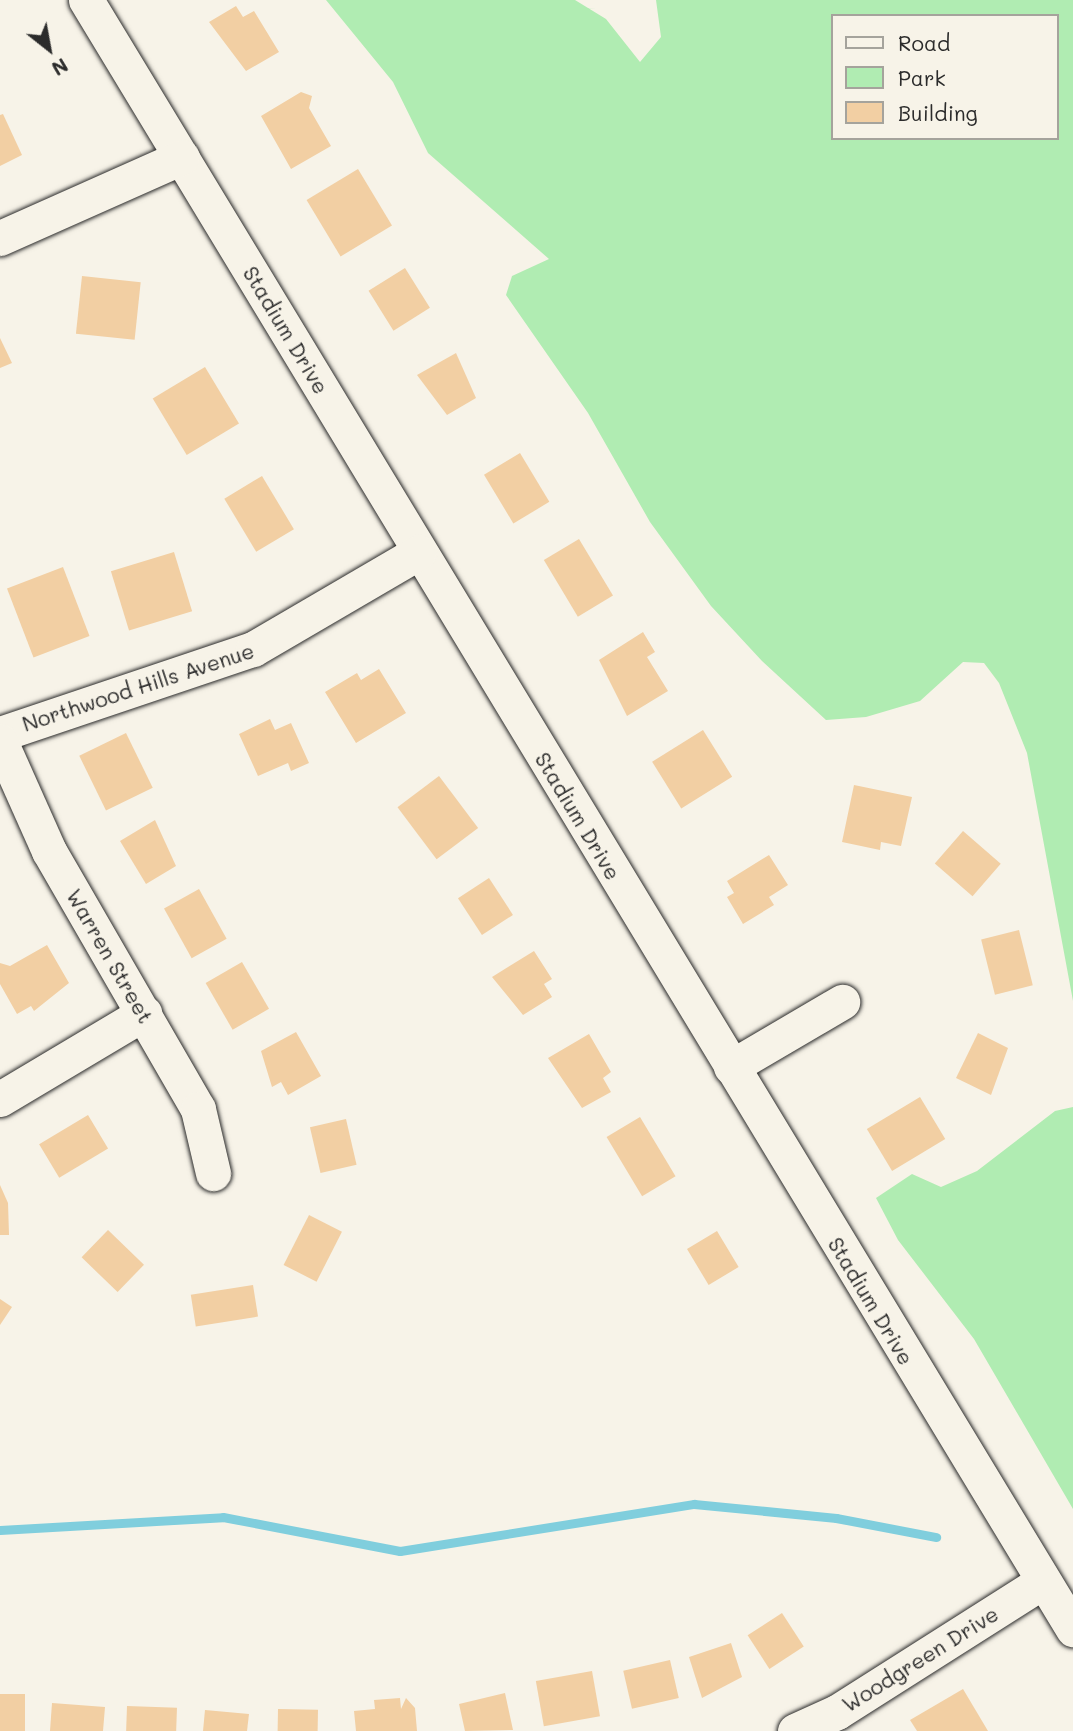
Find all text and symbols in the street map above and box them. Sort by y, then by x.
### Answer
north arrow [14,14,84,84]
legend [832,14,1059,140]
text: Road [898,29,950,56]
text: N [47,53,73,82]
text: Park [898,64,946,91]
text: Building [898,99,978,126]
street label: Stadium Drive [238,262,334,398]
street label: Northwood Hills Avenue [19,638,257,736]
street label: Stadium Drive [530,748,626,884]
street label: Warren Street [61,884,159,1028]
street label: Stadium Drive [823,1233,919,1369]
street label: Woodgreen Drive [837,1601,1003,1717]

